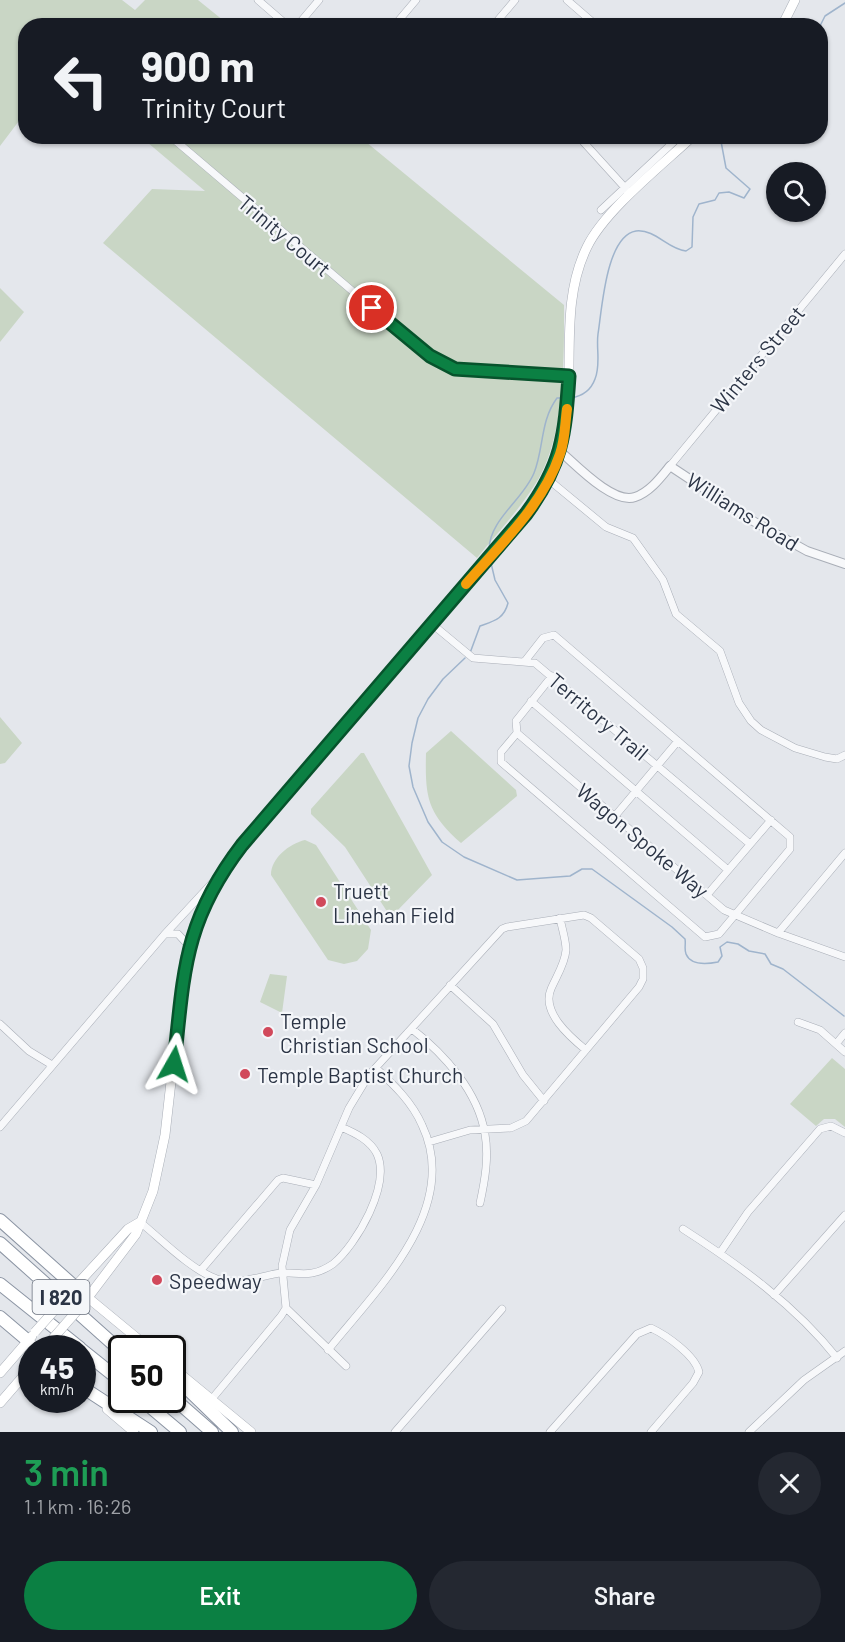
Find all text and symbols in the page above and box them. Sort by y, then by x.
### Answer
text: 900 m [141,40,255,90]
icon: left [42,42,120,120]
text: Trinity Court [141,91,286,123]
map controls [766,162,826,222]
button: search [766,162,826,222]
street label: Trinity Court [234,189,336,281]
pin [346,282,397,333]
icon: arrive [355,291,388,324]
street label: Winters Street [705,300,809,418]
street label: Williams Road [682,467,804,555]
street label: Territory Trail [544,667,654,765]
street label: Wagon Spoke Way [572,777,714,903]
place label: Truett Linehan Field [333,878,455,927]
marker: Truett Linehan Field [314,895,328,909]
place label: Temple Christian School [280,1008,428,1057]
marker: Temple Christian School [261,1025,275,1039]
position arrow [142,1032,206,1096]
place label: Temple Baptist Church [257,1062,463,1087]
marker: Temple Baptist Church [238,1067,252,1081]
place label: Speedway [169,1268,262,1293]
marker: Speedway [150,1273,164,1287]
road number: I 820 [32,1280,90,1314]
speed limit sign: 50 [108,1335,186,1413]
text: 45 [40,1349,74,1385]
text: km/h [40,1380,74,1398]
text: 3 min [24,1450,109,1493]
button: close [758,1452,821,1515]
text: 1.1 km · 16:26 [24,1494,131,1518]
button: Exit [24,1561,417,1630]
button: Share [429,1561,821,1630]

